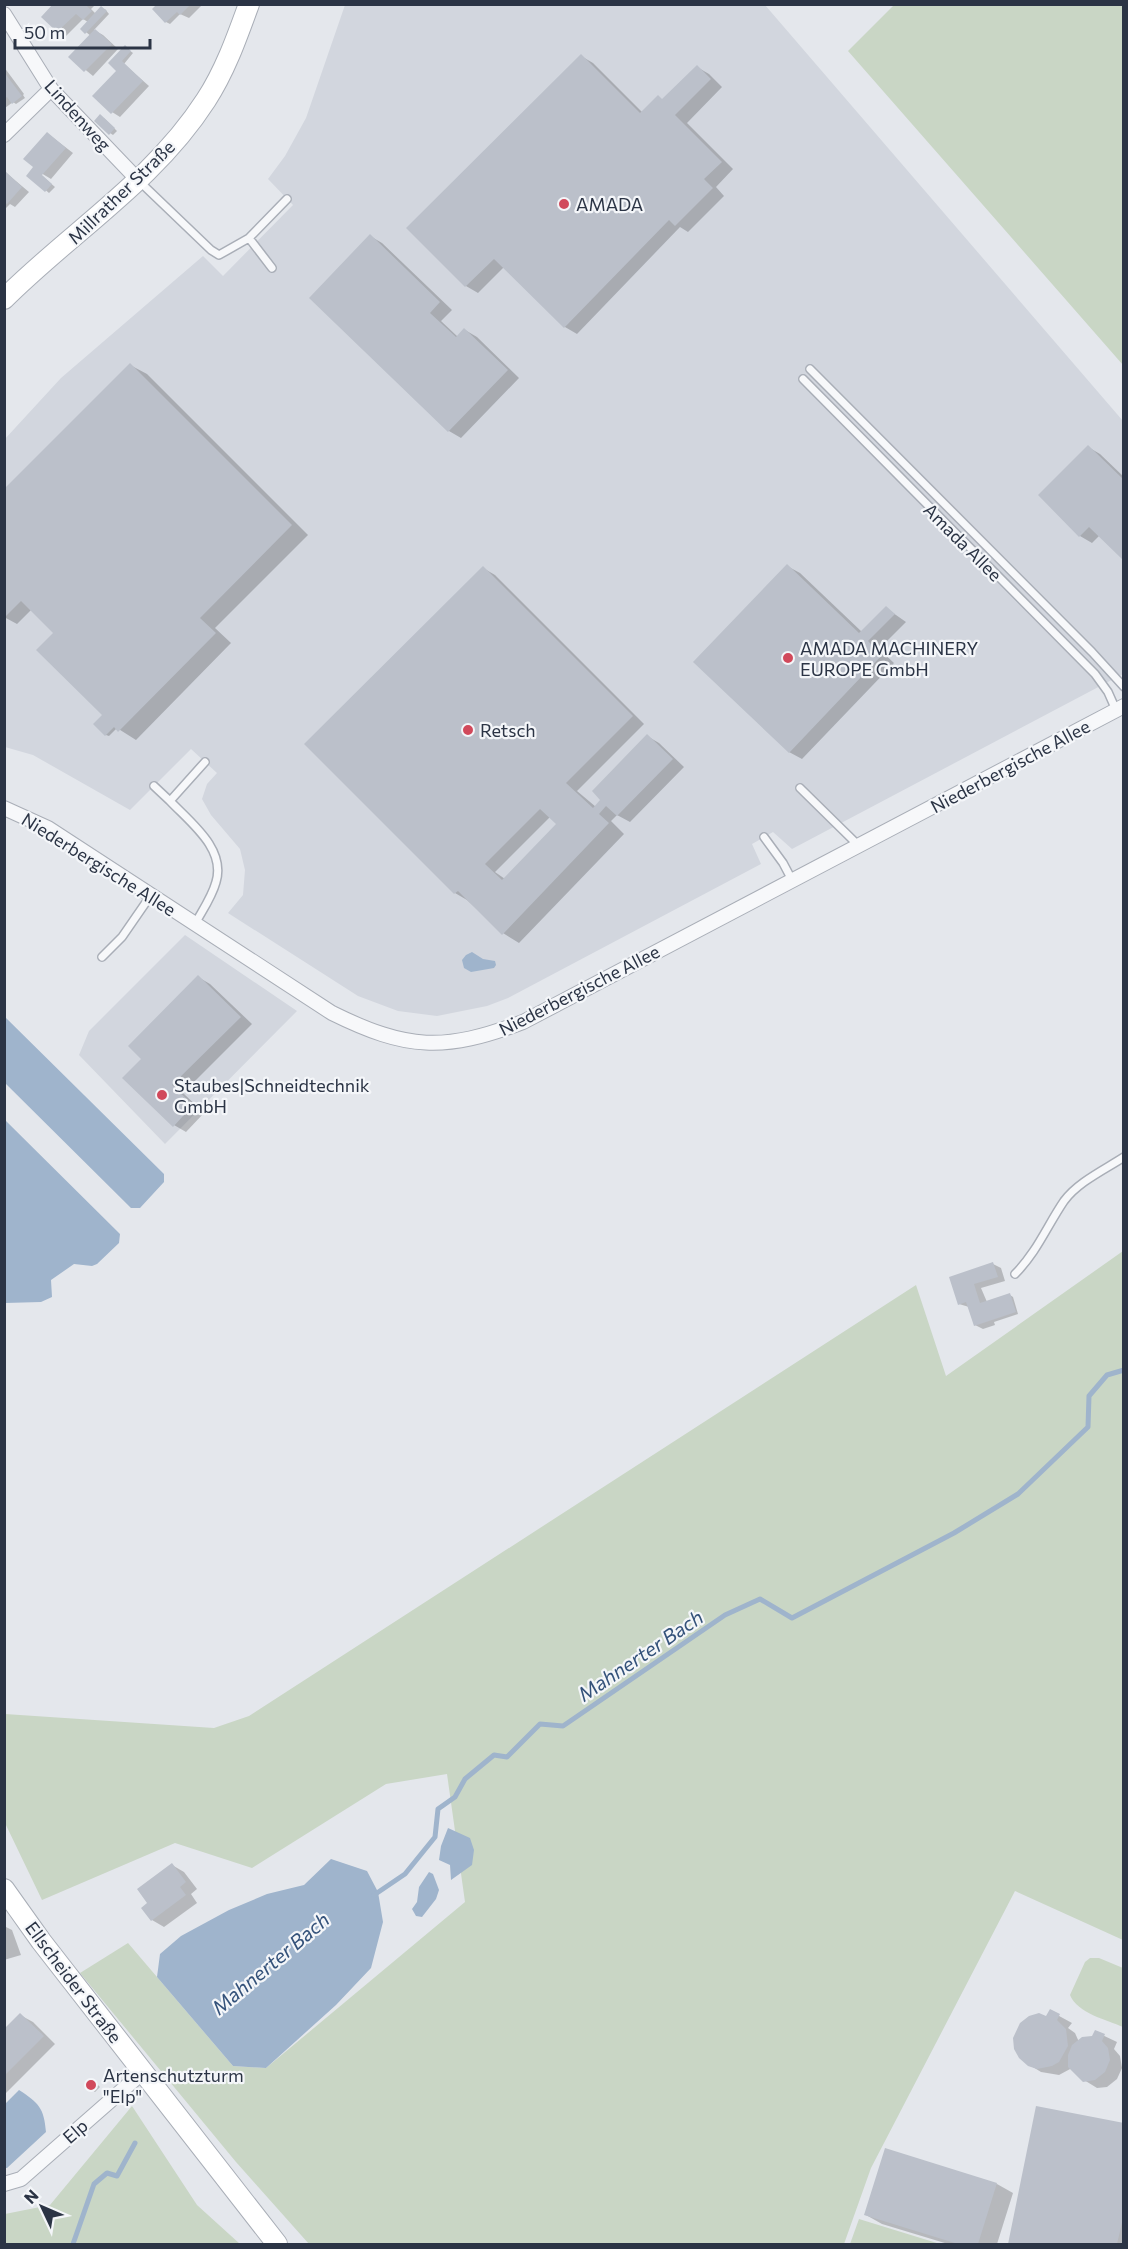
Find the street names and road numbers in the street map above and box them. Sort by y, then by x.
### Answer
street label: Lindenweg [40,75,116,155]
street label: Millrather Straße [63,136,179,248]
street label: Amada Allee [919,498,1007,586]
street label: Niederbergische Allee [927,715,1093,817]
street label: Niederbergische Allee [18,808,180,920]
street label: Niederbergische Allee [495,940,663,1040]
street label: Ellscheider Straße [21,1917,127,2047]
street label: Elp [58,2114,92,2148]

